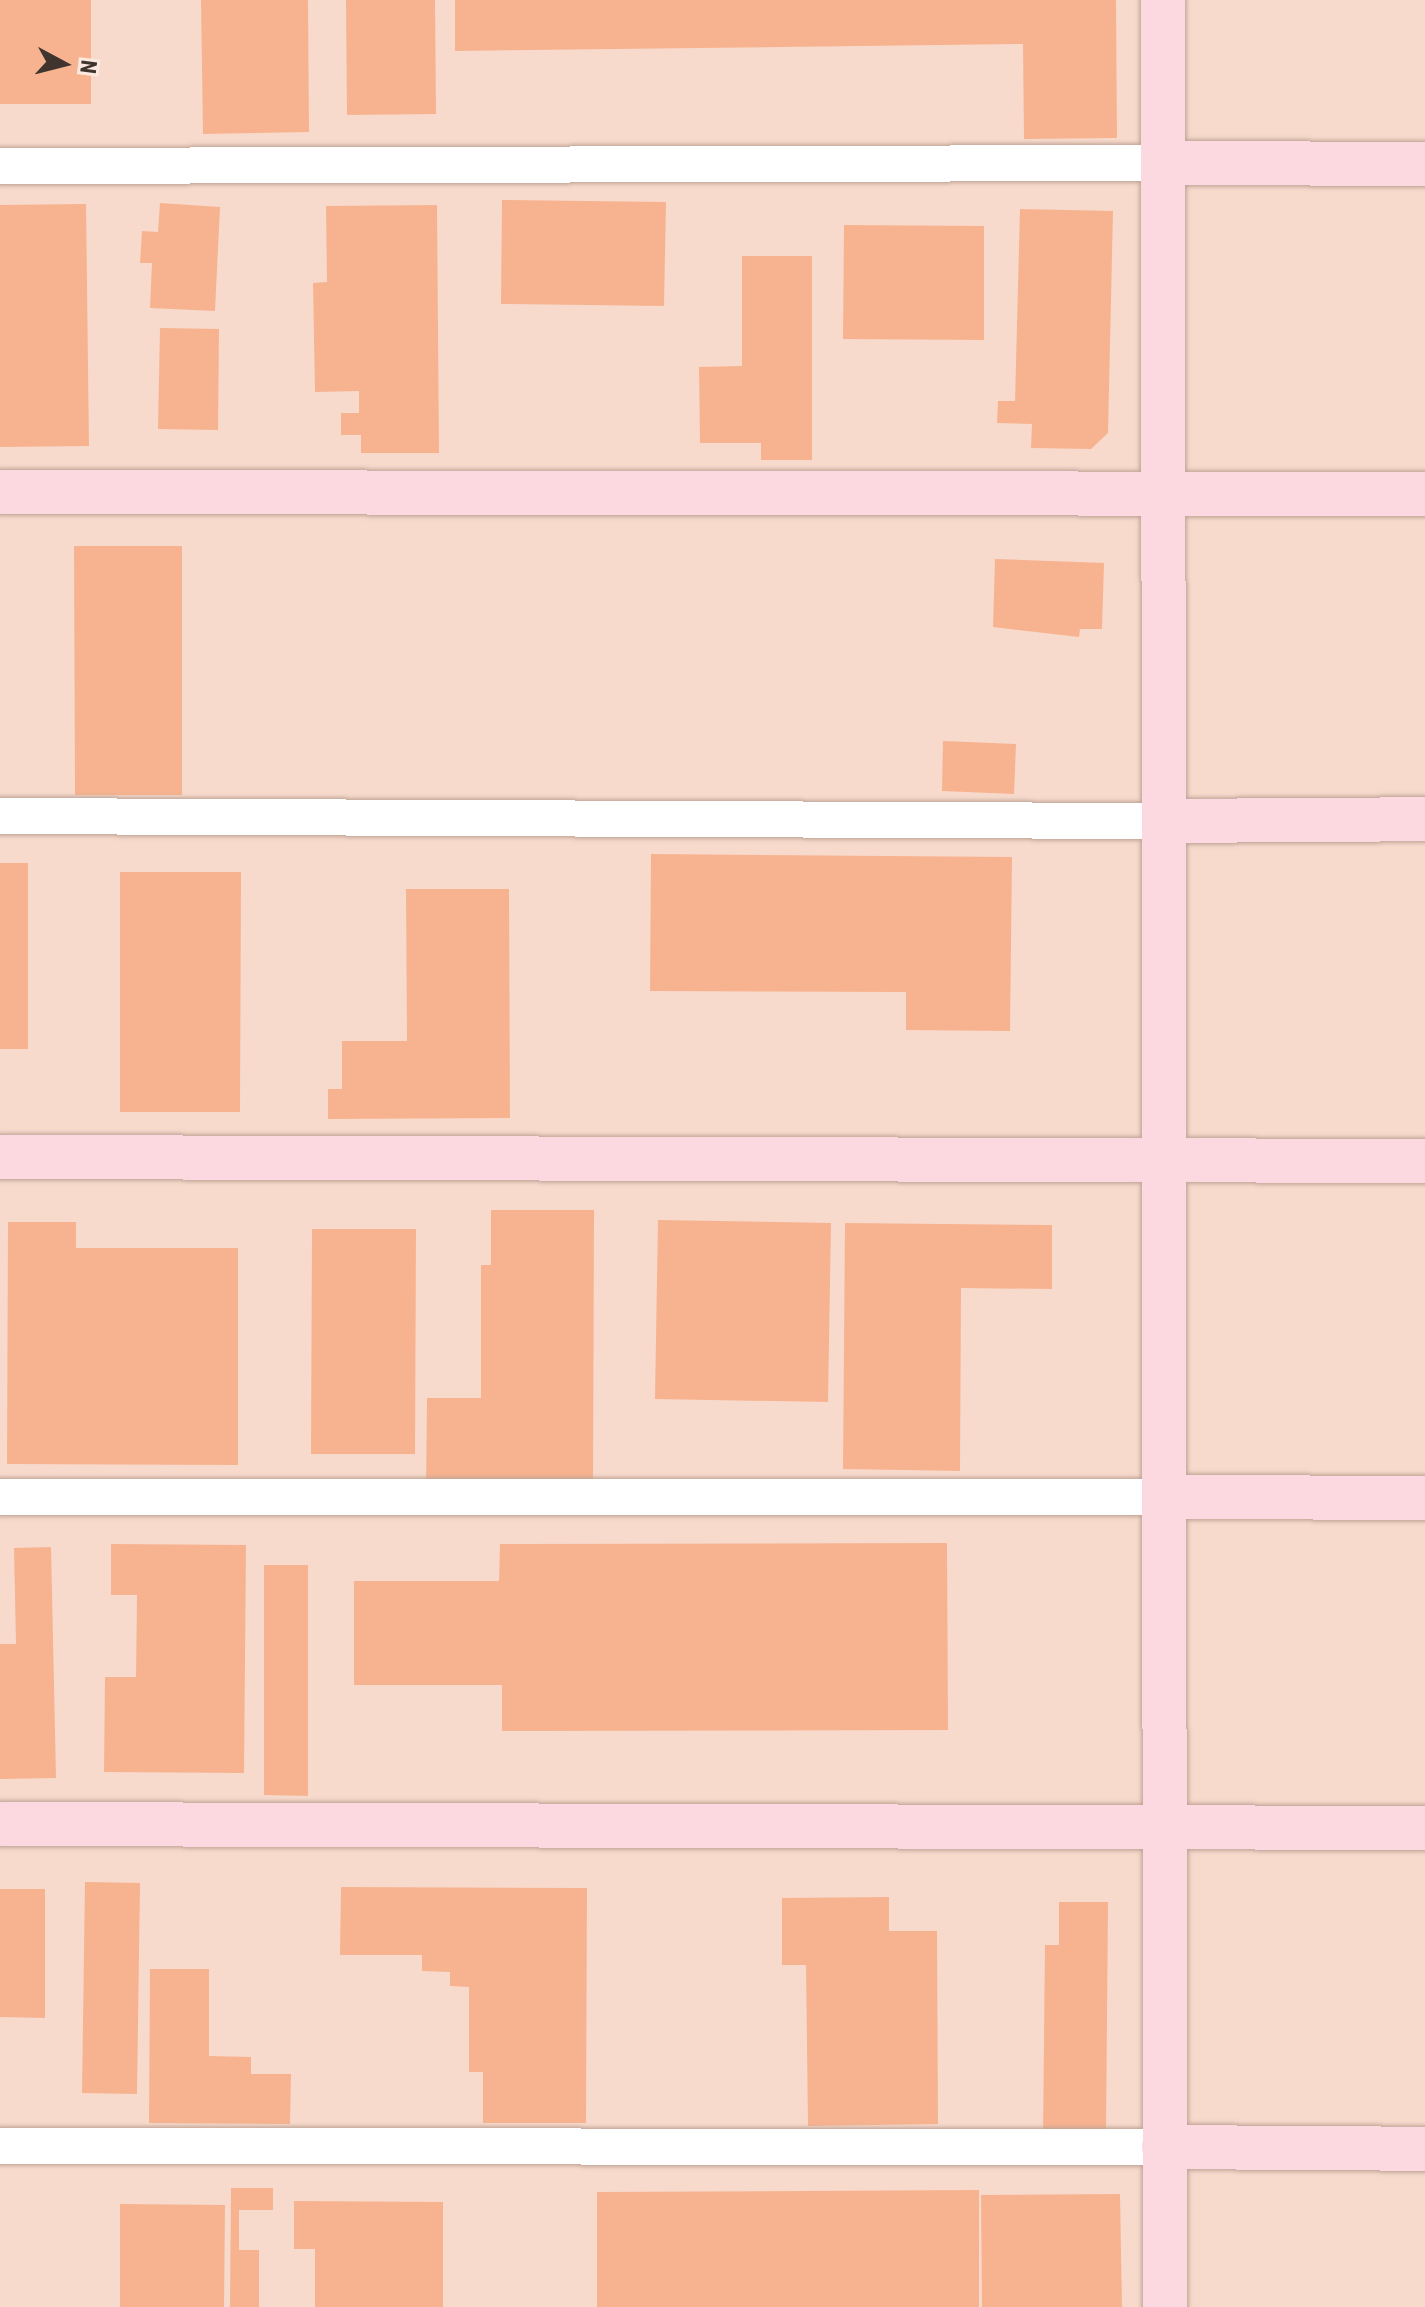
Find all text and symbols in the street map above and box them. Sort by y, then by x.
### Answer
north arrow [24,24,104,104]
text: N [75,59,102,75]

